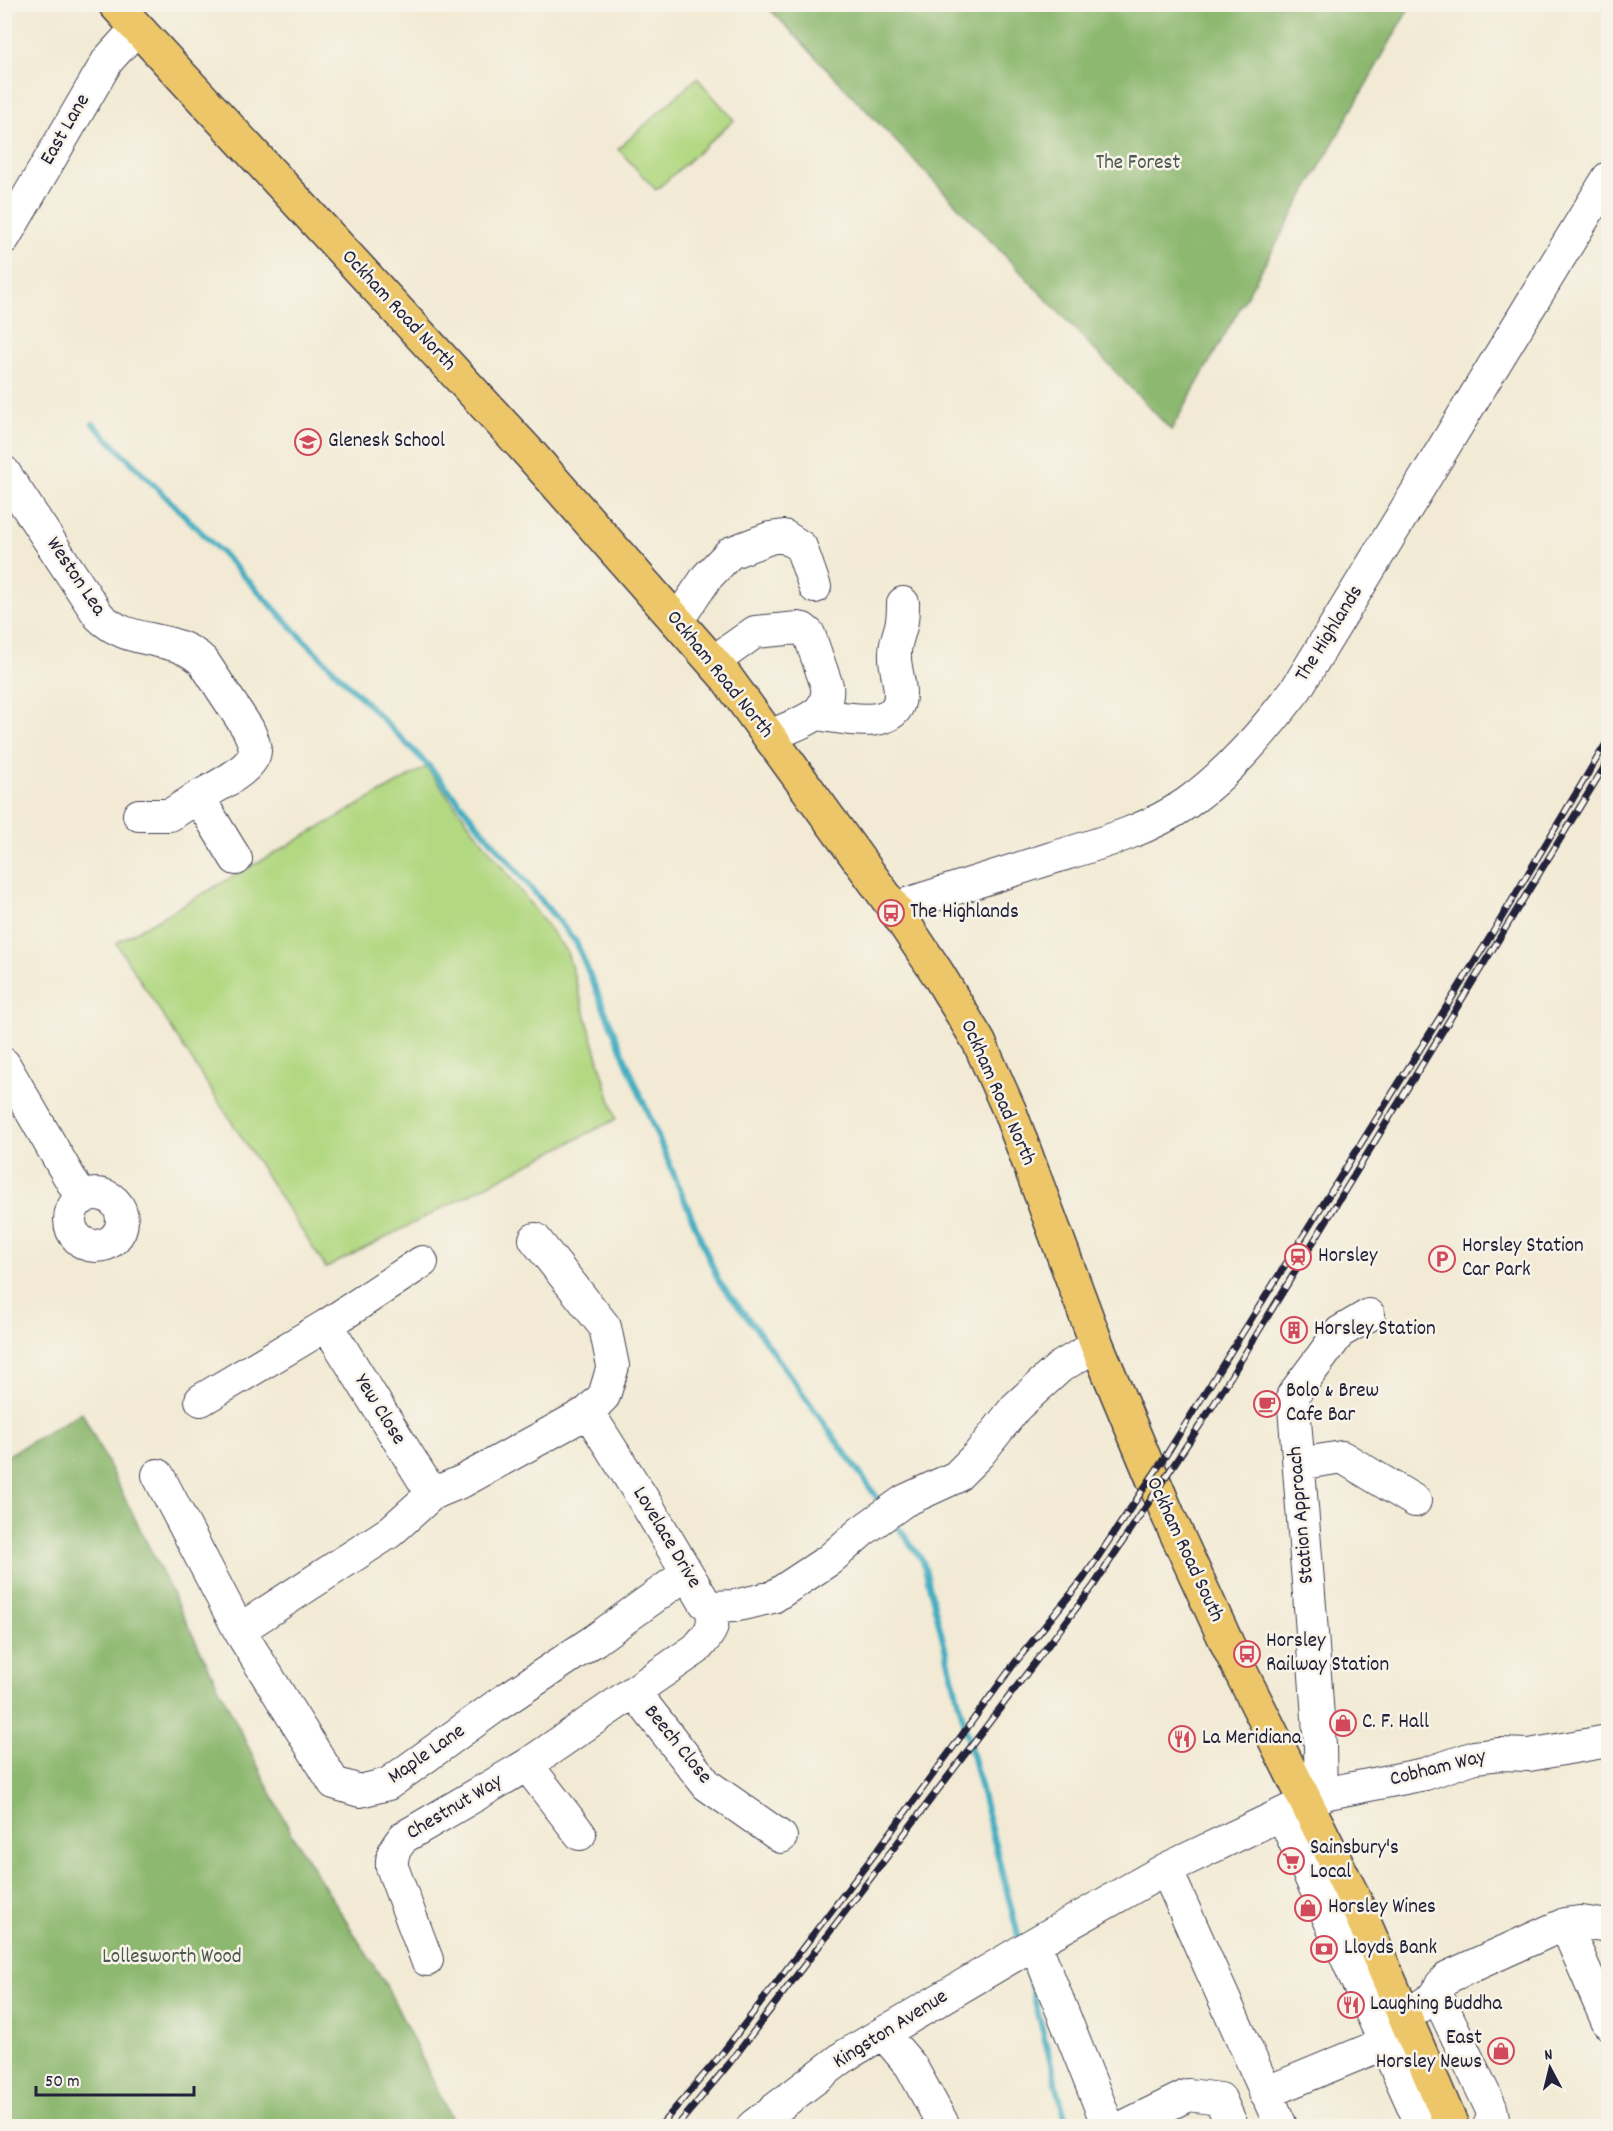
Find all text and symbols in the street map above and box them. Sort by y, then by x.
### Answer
street label: East Lane [33,89,99,171]
park label: The Forest [1096,149,1180,179]
street label: Ockham Road North [334,243,462,379]
school or university icon: Glenesk School [293,427,323,457]
place label: Glenesk School [328,427,445,457]
street label: Weston Lea [38,532,113,623]
street label: The Highlands [1288,580,1372,688]
street label: Ockham Road North [658,605,780,745]
bus stop icon: The Highlands [876,898,906,928]
place label: The Highlands [910,898,1019,928]
street label: Ockham Road North [951,1015,1043,1171]
place label: Horsley Station Car Park [1462,1232,1584,1286]
station icon: Horsley [1283,1242,1313,1272]
place label: Horsley [1318,1242,1378,1272]
parking icon: Horsley Station Car Park [1427,1244,1457,1274]
building icon: Horsley Station [1279,1315,1309,1345]
place label: Horsley Station [1314,1315,1436,1345]
street label: Yew Close [346,1369,412,1451]
place label: Bolo & Brew Cafe Bar [1286,1377,1379,1431]
cafe icon: Bolo & Brew Cafe Bar [1252,1389,1282,1419]
street label: Station Approach [1281,1445,1323,1585]
street label: Ockham Road South [1137,1473,1231,1627]
street label: Lovelace Drive [624,1482,708,1594]
place label: Horsley Railway Station [1266,1627,1389,1681]
bus stop icon: Horsley Railway Station [1232,1639,1262,1669]
street label: Beech Close [636,1699,718,1791]
shop icon: C. F. Hall [1328,1708,1358,1738]
place label: C. F. Hall [1362,1708,1429,1738]
street label: Maple Lane [382,1717,472,1793]
restaurant icon: La Meridiana [1167,1724,1197,1754]
place label: La Meridiana [1202,1724,1303,1754]
street label: Cobham Way [1387,1742,1490,1795]
street label: Chestnut Way [401,1767,509,1849]
place label: Sainsbury's Local [1310,1834,1399,1888]
supermarket icon: Sainsbury's Local [1276,1846,1306,1876]
shop icon: Horsley Wines [1293,1893,1323,1923]
place label: Horsley Wines [1328,1893,1436,1923]
bank icon: Lloyds Bank [1309,1934,1339,1964]
place label: Lloyds Bank [1344,1934,1437,1964]
park label: Lollesworth Wood [102,1943,242,1973]
street label: Kingston Avenue [828,1983,954,2077]
restaurant icon: Laughing Buddha [1336,1990,1366,2020]
place label: Laughing Buddha [1370,1990,1503,2020]
place label: East Horsley News [1376,2024,1482,2078]
shop icon: East Horsley News [1486,2036,1516,2066]
north arrow [1520,2038,1580,2098]
text: N [1543,2044,1554,2067]
scale bar [36,2059,194,2097]
text: 50 m [45,2070,80,2095]

